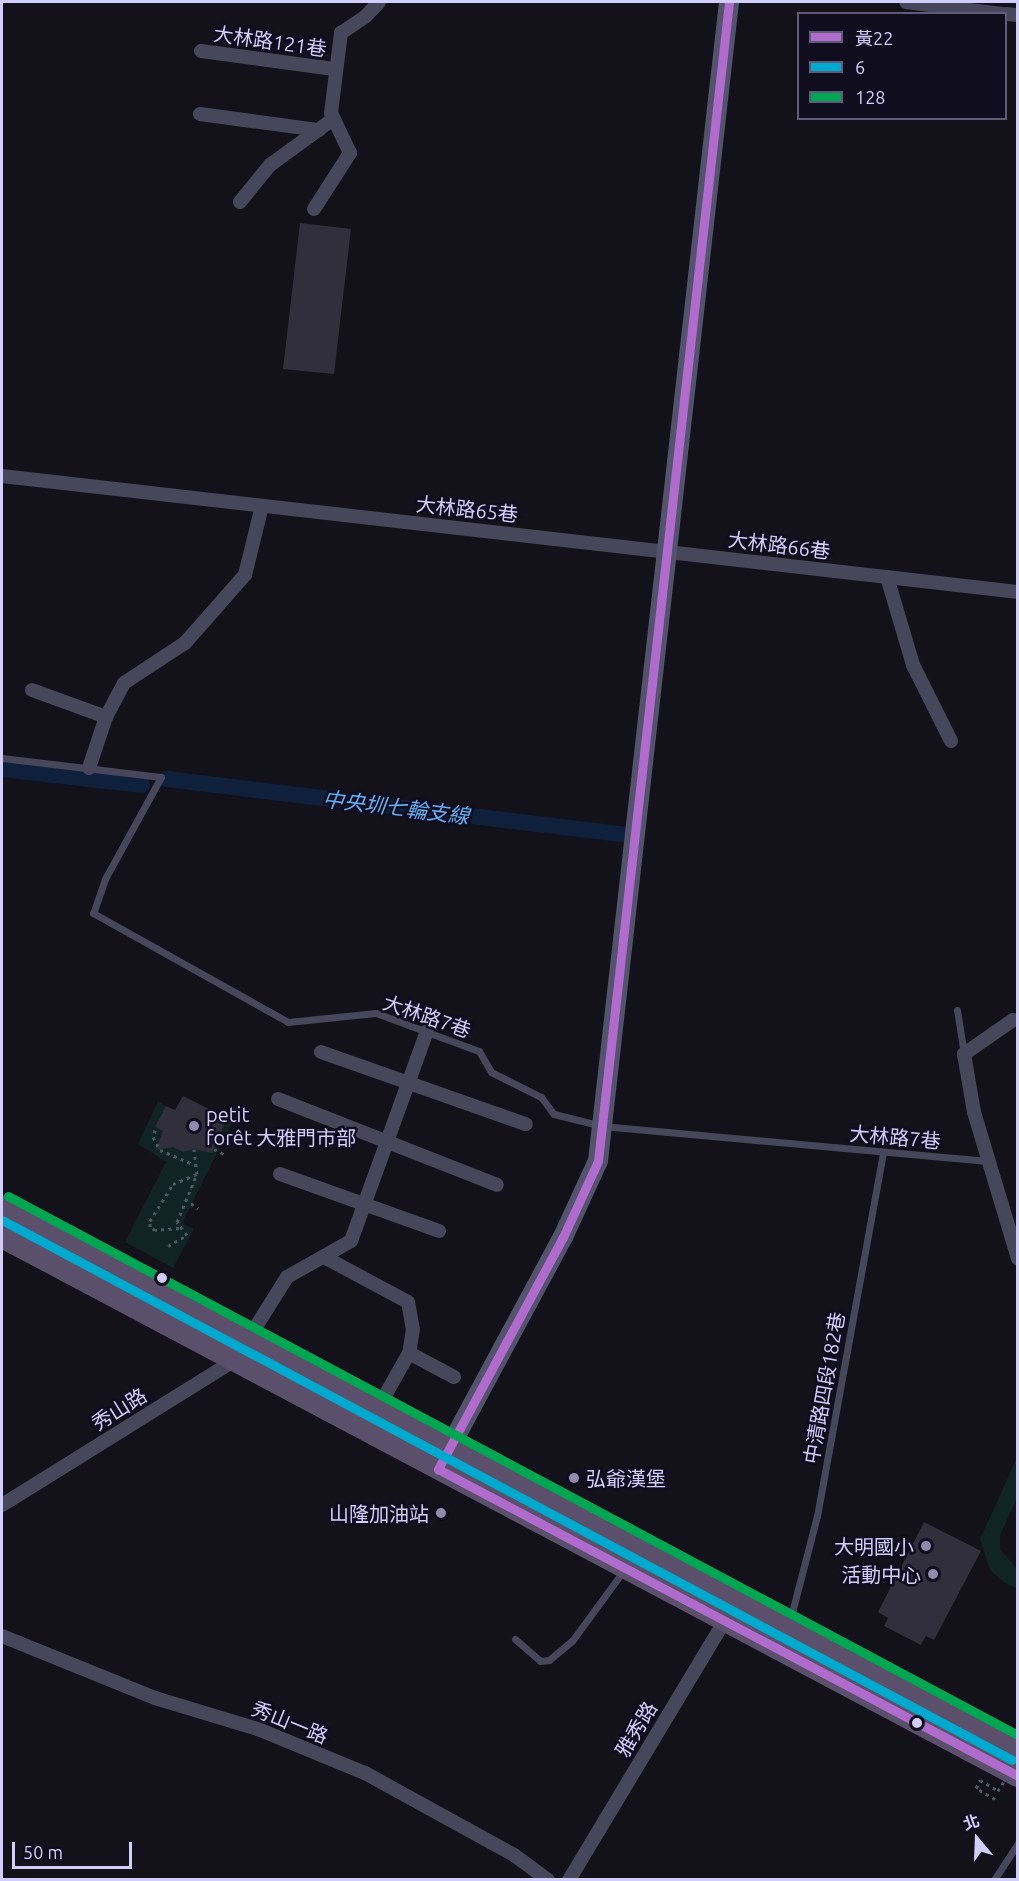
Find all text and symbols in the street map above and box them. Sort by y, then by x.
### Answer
legend [797,12,1007,120]
street label: 大林路121巷 [212,21,328,61]
text: 黃22 [855,28,893,48]
text: 6 [855,57,865,77]
text: 128 [855,87,885,107]
street label: 大林路65巷 [415,492,519,526]
street label: 大林路66巷 [727,527,831,563]
water label: 中央圳七輪支線 [322,786,470,828]
street label: 大林路7巷 [380,990,474,1042]
place label: petit forêt 大雅門市部 [206,1102,356,1149]
marker: petit forêt 大雅門市部 [187,1119,201,1133]
street label: 大林路7巷 [848,1121,942,1153]
unlabelled marker [156,1272,168,1284]
street label: 中清路四段182巷 [799,1310,849,1466]
street label: 秀山路 [87,1383,151,1435]
place label: 弘爺漢堡 [586,1466,666,1490]
marker: 弘爺漢堡 [567,1471,581,1485]
place label: 山隆加油站 [329,1501,429,1525]
marker: 山隆加油站 [434,1506,448,1520]
place label: 大明國小 [834,1534,914,1558]
marker: 大明國小 [919,1539,933,1553]
place label: 活動中心 [841,1562,921,1586]
marker: 活動中心 [926,1567,940,1581]
street label: 秀山一路 [248,1696,332,1748]
street label: 雅秀路 [610,1697,662,1761]
unlabelled marker [911,1717,923,1729]
north arrow [947,1809,1007,1869]
text: 北 [961,1811,982,1833]
scale bar [15,1830,135,1868]
text: 50 m [23,1842,63,1862]

